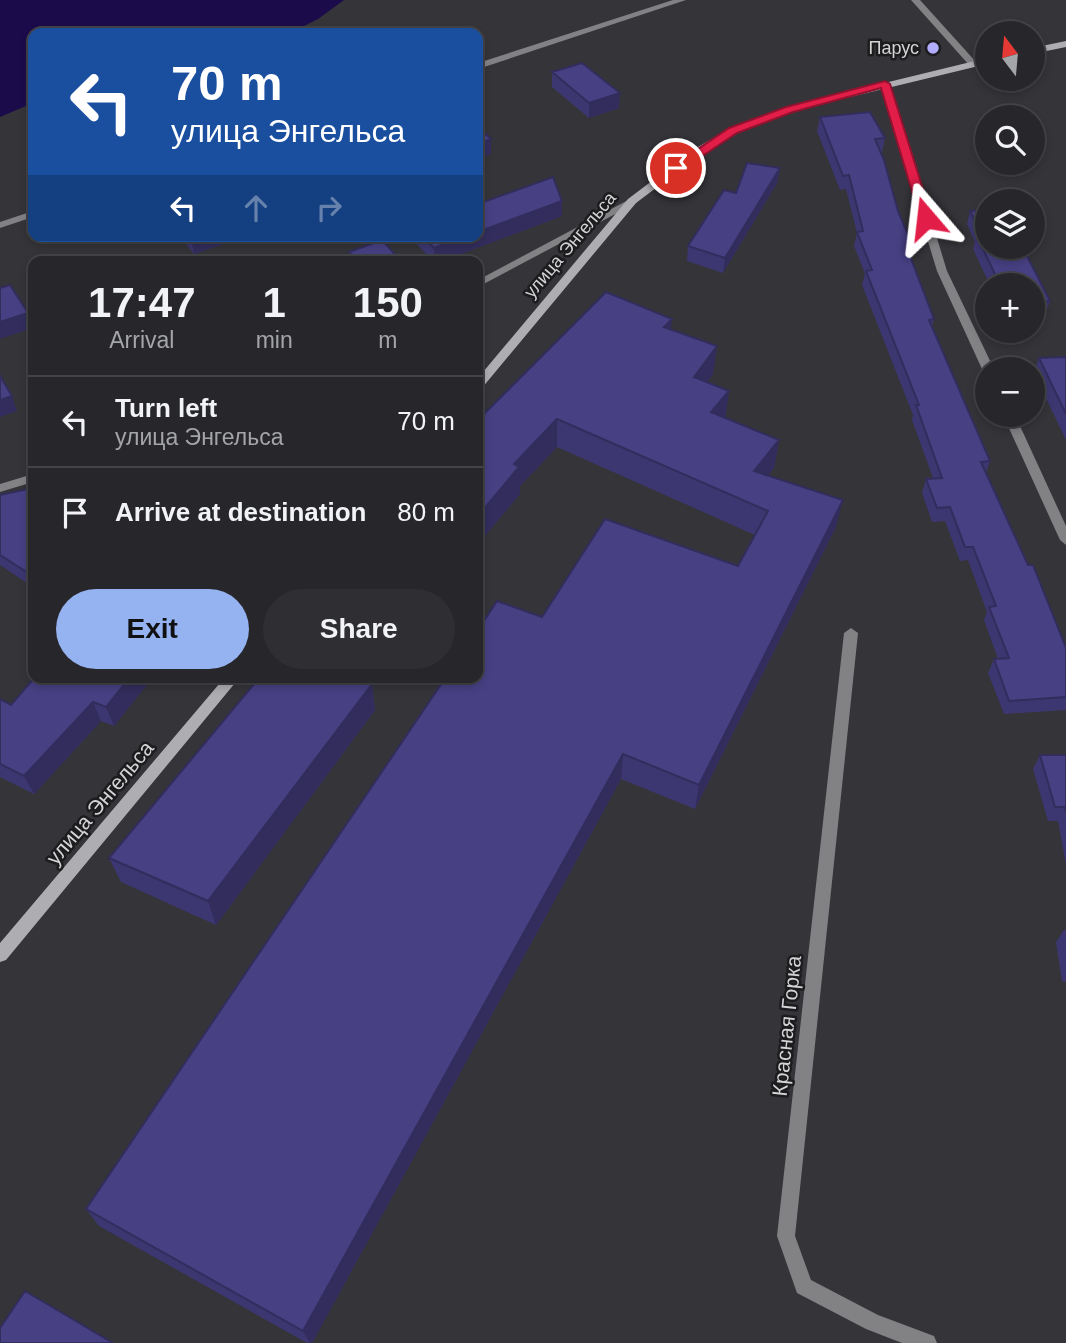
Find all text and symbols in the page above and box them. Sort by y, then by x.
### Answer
north arrow [975,21,1045,91]
map controls [975,21,1045,427]
place label: Парус [868,38,919,58]
marker: Парус [925,40,941,56]
icon: left [56,56,147,147]
text: 70 m [171,56,283,110]
button: search [975,105,1045,175]
text: улица Энгельса [171,113,405,149]
pin [646,138,706,198]
icon: arrive [657,149,695,187]
position arrow [889,181,963,255]
street label: улица Энгельса [520,187,621,302]
icon: left [164,189,202,227]
icon: ahead [237,189,275,227]
icon: right [310,189,348,227]
button: layers [975,189,1045,259]
button: + [975,273,1045,343]
text: 17:47 [88,279,196,326]
text: 1 [262,279,286,326]
text: 150 [353,279,423,326]
text: Arrival [109,327,174,353]
text: min [256,327,293,353]
text: m [378,327,397,353]
button: − [975,357,1045,427]
text: Turn left [115,393,217,423]
icon: left [56,403,94,441]
text: 70 m [397,406,455,436]
text: улица Энгельса [115,424,283,450]
icon: arrive [56,494,94,532]
text: Arrive at destination [115,497,366,527]
text: 80 m [397,497,455,527]
button: Exit [56,589,249,669]
button: Share [263,589,455,669]
street label: улица Энгельса [41,736,158,869]
street label: Красная Горка [768,954,805,1097]

